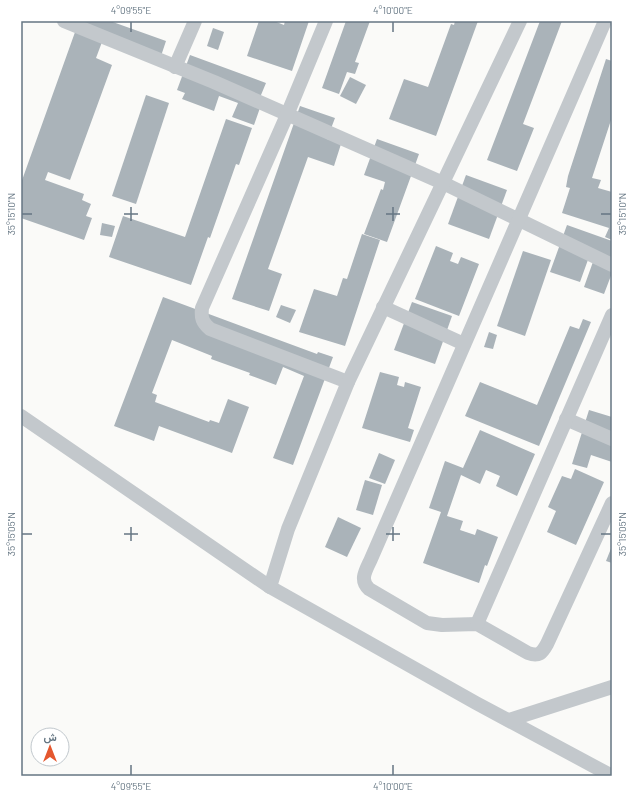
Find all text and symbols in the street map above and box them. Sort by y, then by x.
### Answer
text: 4°09'55"E [111,4,151,16]
text: 4°10'00"E [373,4,413,16]
text: 35°15'10"N [5,193,17,235]
text: 35°15'10"N [616,193,628,235]
text: 35°15'05"N [5,512,17,556]
text: 35°15'05"N [616,512,628,556]
north arrow [30,727,70,767]
text: ش [43,730,57,744]
text: 4°09'55"E [111,780,151,792]
text: 4°10'00"E [373,780,413,792]

